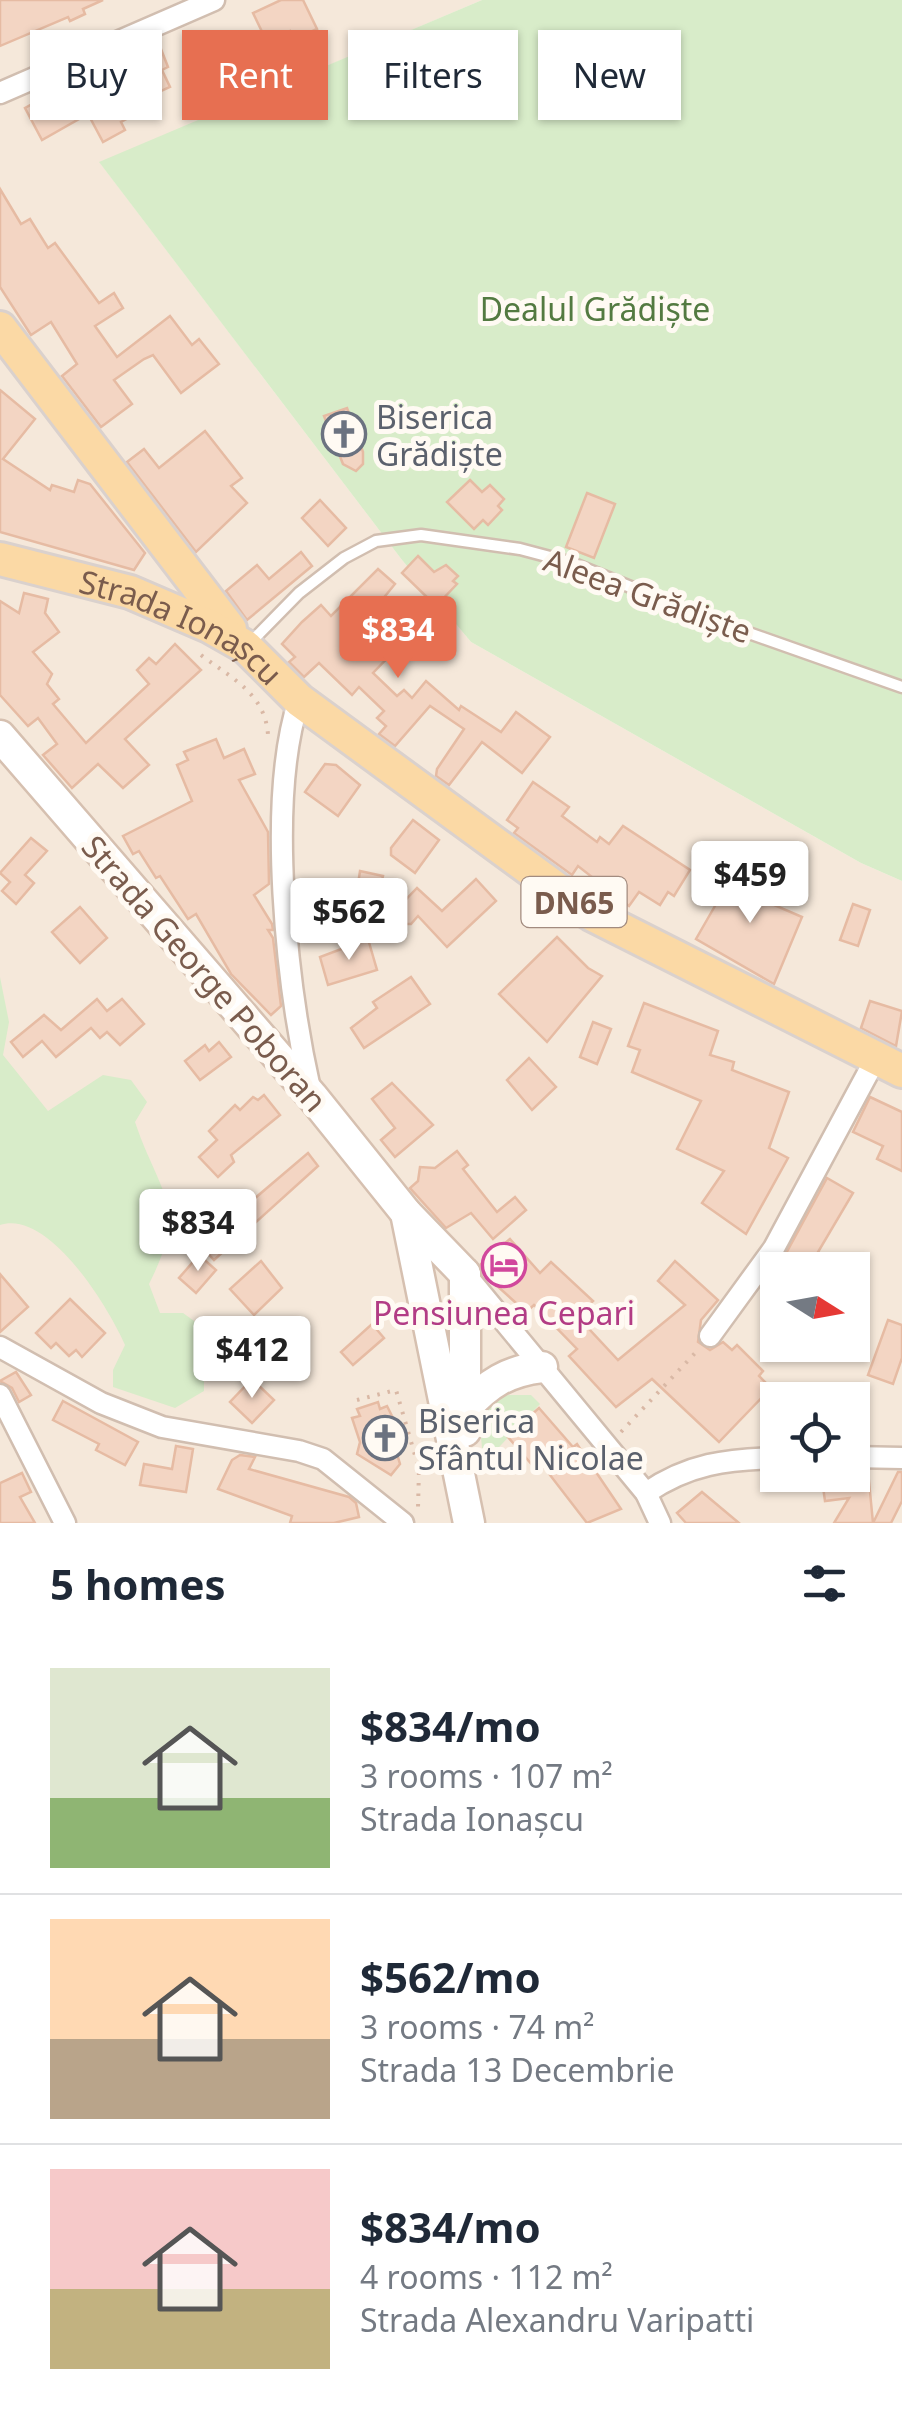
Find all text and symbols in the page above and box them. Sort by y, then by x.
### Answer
chip: Buy [30,30,162,120]
chip: Rent [182,30,328,120]
chip: Filters [348,30,518,120]
chip: New [538,30,681,120]
park label: Dealul Grădiște [480,287,710,330]
place label: Biserica Grădiște [376,395,503,475]
church icon: Biserica Grădiște [321,411,367,457]
street label: Aleea Grădiște [538,538,758,652]
street label: Strada Ionașcu [75,559,293,694]
pin: $834 [339,596,457,681]
text: $834 [361,607,435,650]
street label: Strada George Poboran [73,826,337,1120]
pin: $459 [691,841,809,926]
text: $459 [713,852,787,895]
road number: DN65 [522,877,626,927]
pin: $562 [290,878,408,963]
text: $562 [312,889,386,932]
pin: $834 [139,1189,257,1274]
text: $834 [161,1200,235,1243]
hotel icon: Pensiunea Cepari [481,1242,527,1288]
north arrow [760,1252,870,1362]
map controls [760,1252,870,1492]
place label: Pensiunea Cepari [373,1291,635,1334]
pin: $412 [193,1316,311,1401]
text: $412 [215,1327,289,1370]
button: locate [760,1382,870,1492]
place label: Biserica Sfântul Nicolae [418,1399,644,1479]
church icon: Biserica Sfântul Nicolae [362,1415,408,1461]
text: 5 homes [50,1555,226,1612]
icon: filters [797,1556,852,1611]
text: $834/mo [360,1697,541,1754]
icon: home [130,1708,250,1828]
text: 3 rooms · 107 m² [360,1754,613,1797]
text: Strada Ionașcu [360,1797,584,1840]
text: $562/mo [360,1948,541,2005]
icon: home [130,1959,250,2079]
text: 3 rooms · 74 m² [360,2005,594,2048]
text: Strada 13 Decembrie [360,2048,674,2091]
text: $834/mo [360,2198,541,2255]
icon: home [130,2209,250,2329]
text: 4 rooms · 112 m² [360,2255,613,2298]
text: Strada Alexandru Varipatti [360,2298,754,2341]

